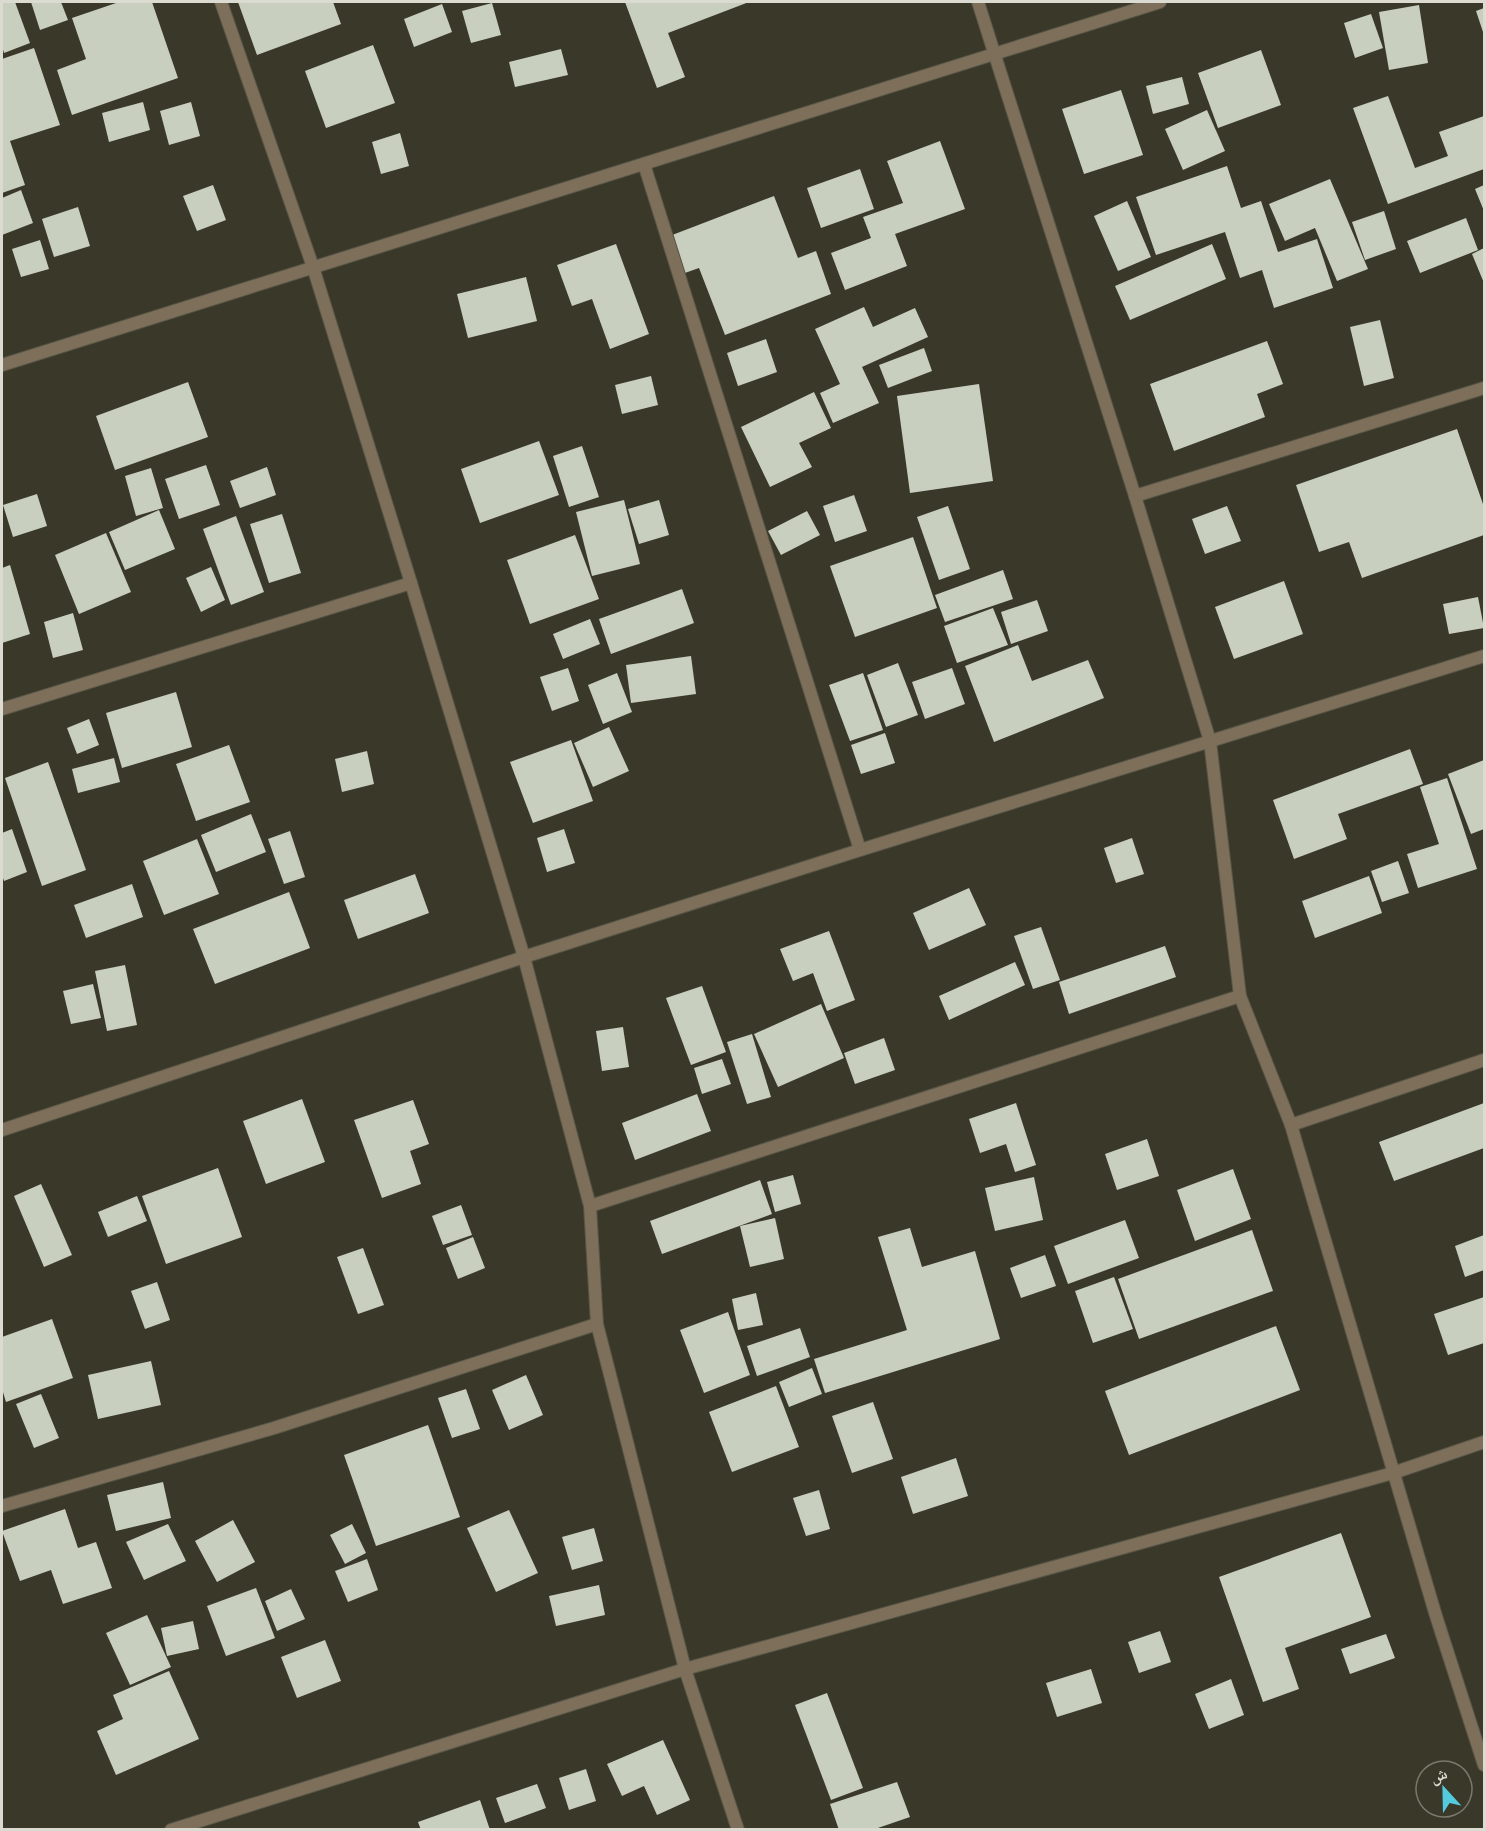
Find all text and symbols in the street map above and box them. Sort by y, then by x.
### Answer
north arrow [1414,1759,1474,1819]
text: ش [1427,1763,1450,1788]

